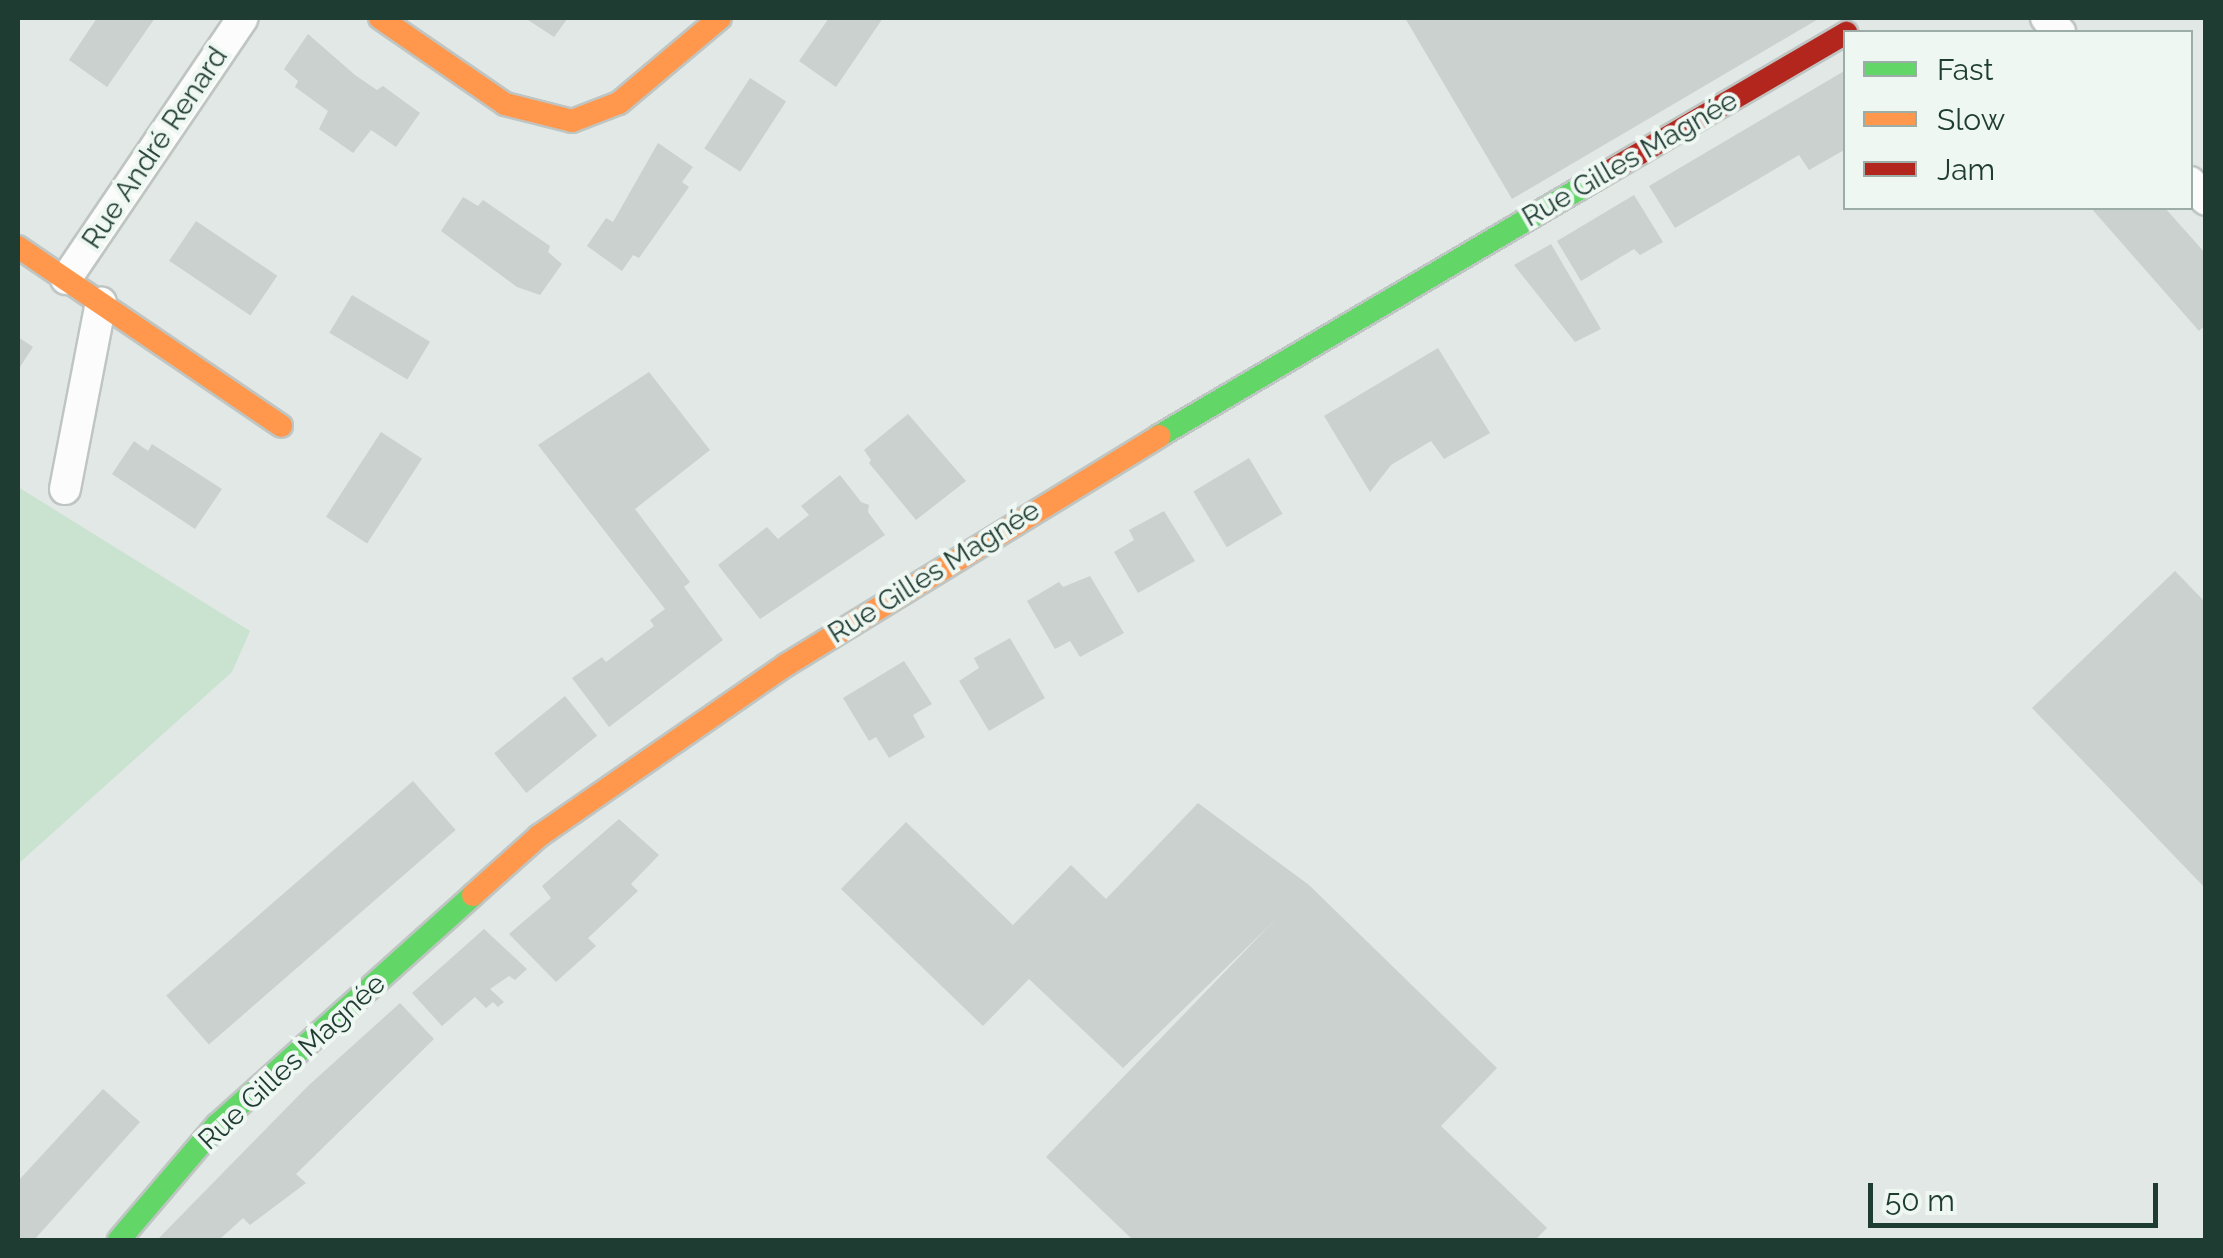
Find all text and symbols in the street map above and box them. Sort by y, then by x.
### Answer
legend [1843,30,2193,210]
street label: Rue André Renard [75,41,235,255]
text: Fast [1937,52,1994,87]
street label: Rue Gilles Magnée [1516,84,1744,234]
text: Slow [1937,102,2005,137]
text: Jam [1937,152,1995,187]
street label: Rue Gilles Magnée [822,493,1046,651]
street label: Rue Gilles Magnée [192,967,392,1157]
scale bar [1873,1163,2163,1225]
text: 50 m [1885,1183,1955,1218]

